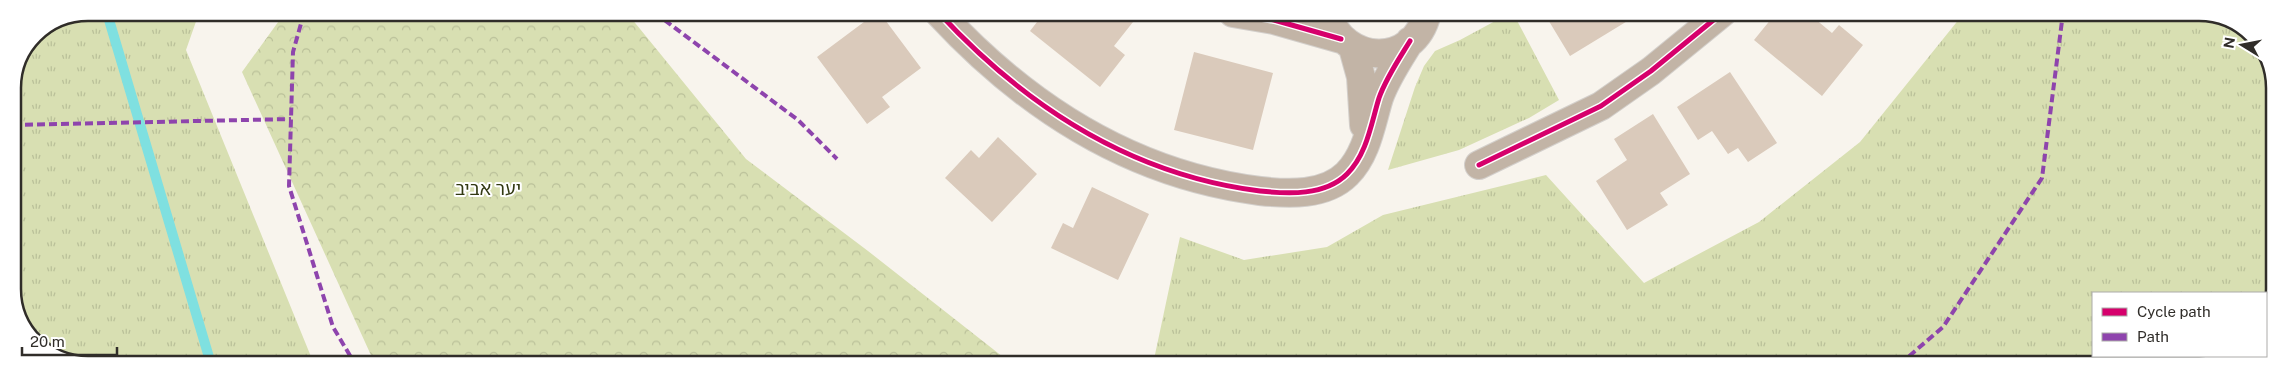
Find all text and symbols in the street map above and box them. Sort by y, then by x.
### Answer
north arrow [2217,20,2267,70]
text: N [2220,36,2238,50]
park label: יער אביב [455,178,521,199]
legend [2092,292,2267,357]
text: Cycle path [2137,303,2211,320]
scale bar [22,324,118,356]
text: Path [2137,328,2169,345]
text: 20 m [30,333,65,350]

